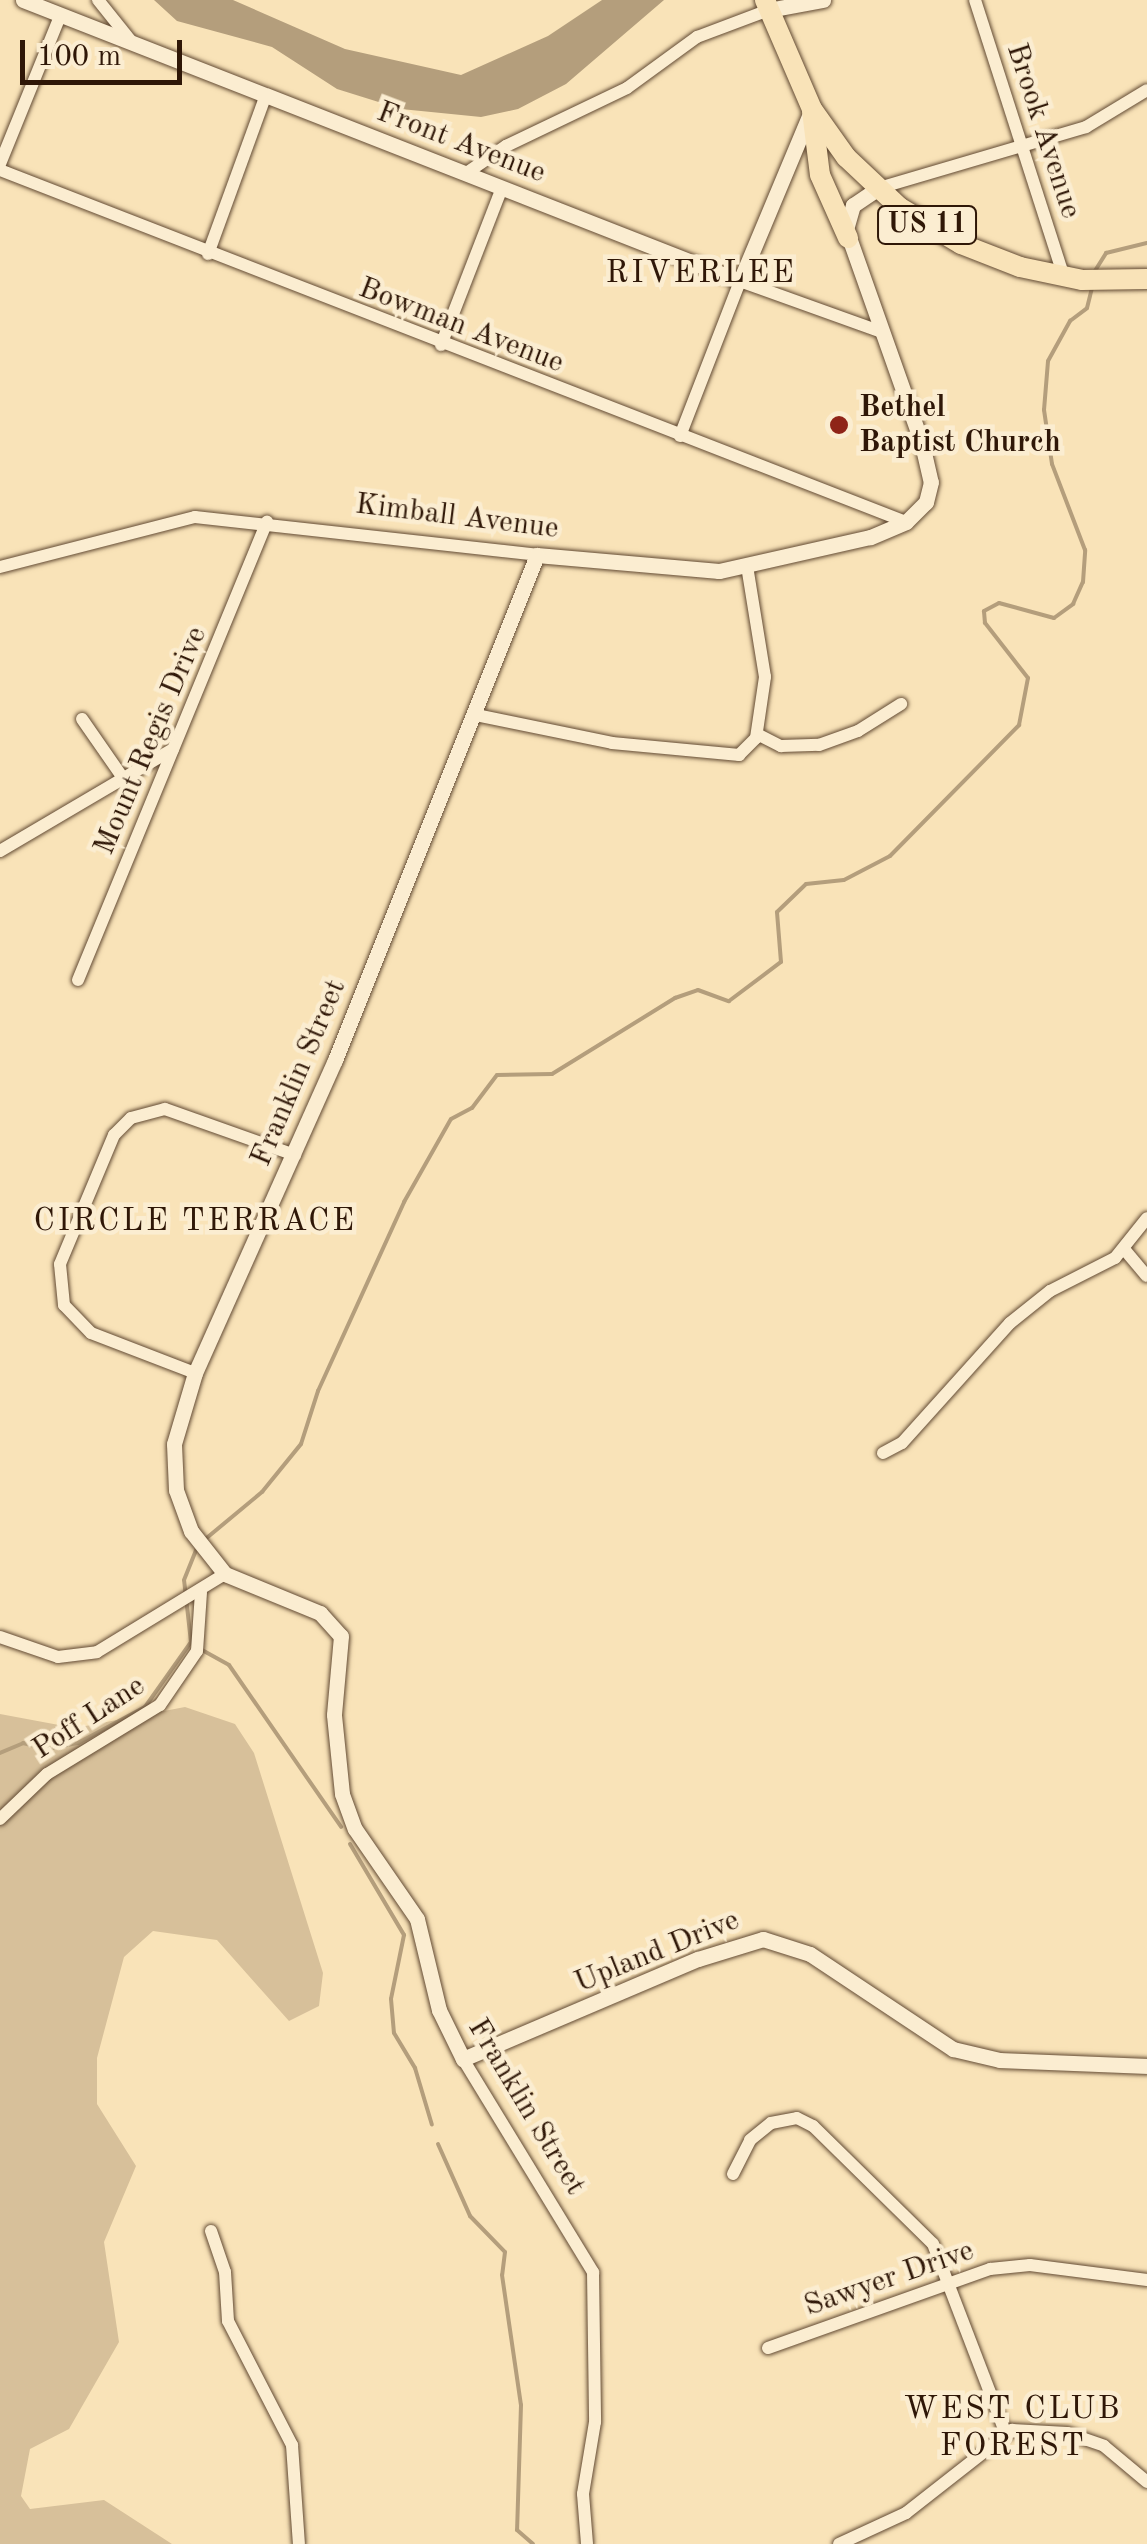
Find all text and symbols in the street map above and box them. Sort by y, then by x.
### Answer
scale bar [25,20,188,82]
street label: Brook Avenue [998,39,1088,223]
text: 100 m [37,42,121,72]
street label: Front Avenue [372,94,550,192]
road number: US 11 [877,202,977,248]
district label: RIVERLEE [606,255,796,293]
street label: Bowman Avenue [353,270,569,382]
place label: Bethel Baptist Church [859,390,1061,460]
marker: Bethel Baptist Church [828,414,850,436]
street label: Kimball Avenue [353,487,561,547]
street label: Mount Regis Drive [87,622,215,860]
street label: Franklin Street [243,974,355,1172]
district label: CIRCLE TERRACE [33,1203,357,1241]
street label: Poff Lane [26,1668,152,1768]
street label: Upland Drive [570,1903,744,2001]
street label: Franklin Street [459,2012,593,2202]
street label: Sawyer Drive [799,2233,979,2325]
district label: WEST CLUB FOREST [904,2392,1122,2467]

